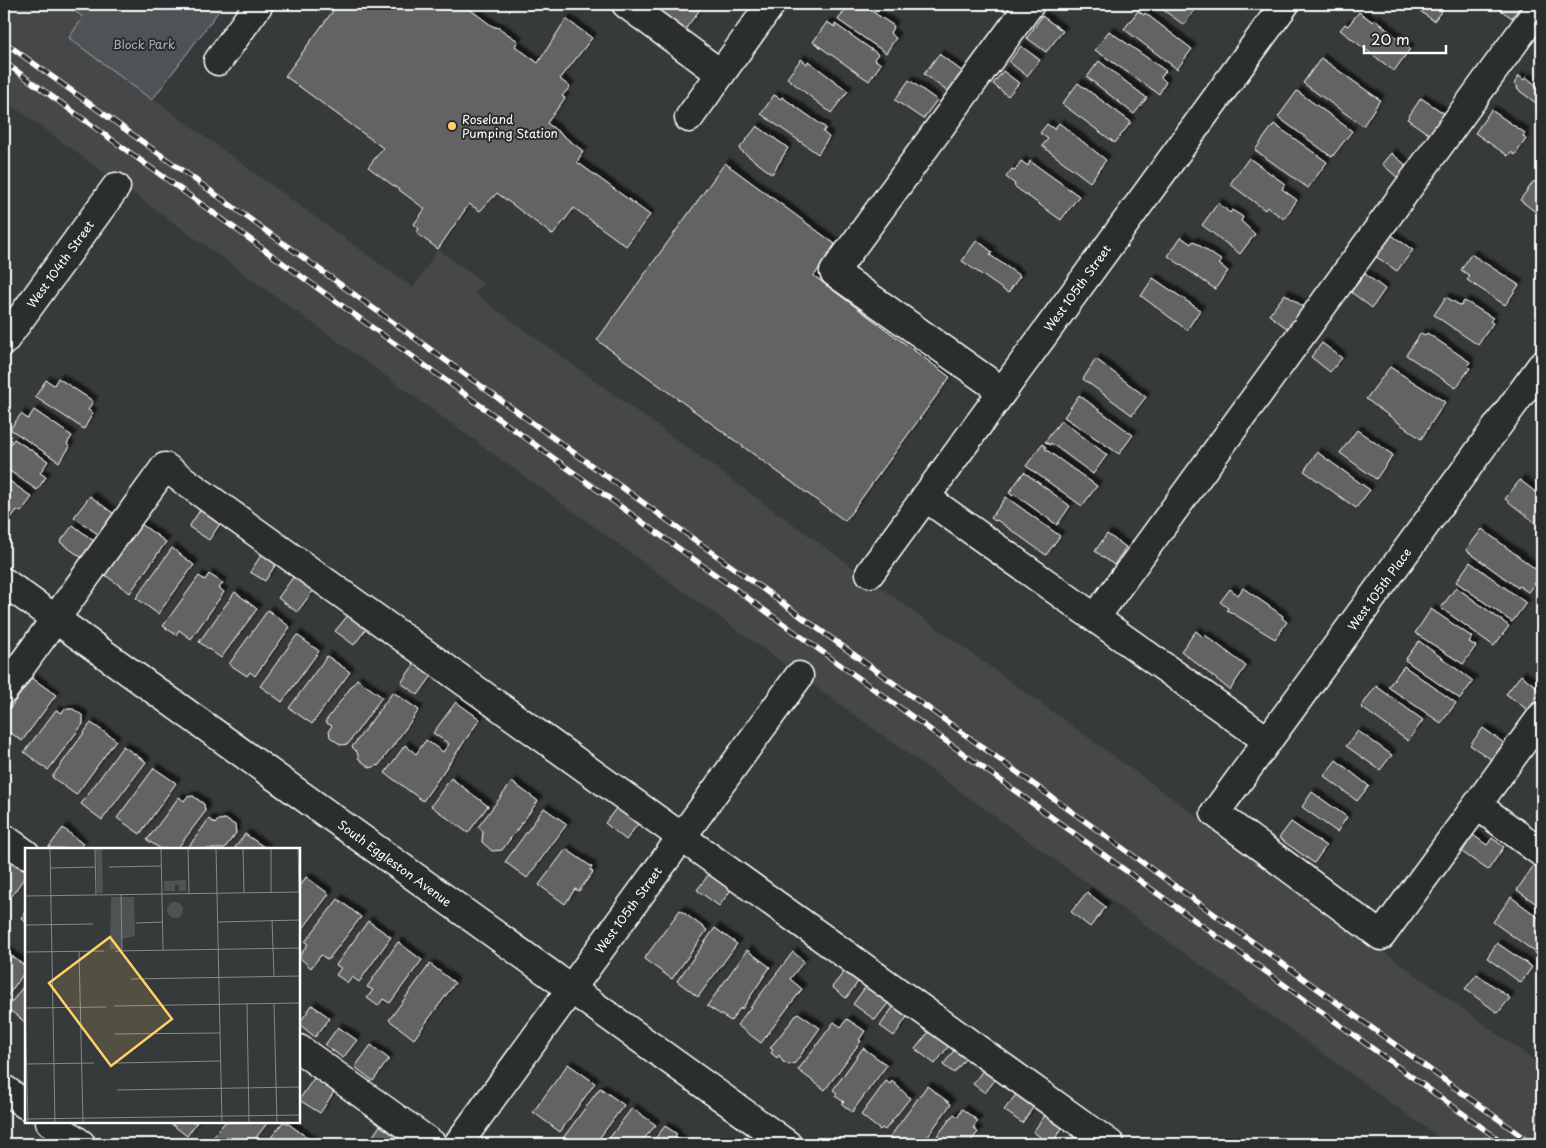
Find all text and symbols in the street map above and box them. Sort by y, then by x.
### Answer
scale bar [1364,22,1446,54]
text: 20 m [1371,27,1410,50]
park label: Block Park [113,35,175,53]
place label: Roseland Pumping Station [462,110,558,142]
marker: Roseland Pumping Station [446,120,458,132]
street label: West 104th Street [22,216,98,311]
street label: West 105th Street [1039,241,1115,335]
street label: West 105th Place [1343,544,1415,634]
street label: South Eggleston Avenue [334,816,456,911]
inset map [25,848,300,1123]
street label: West 105th Street [590,863,666,957]

